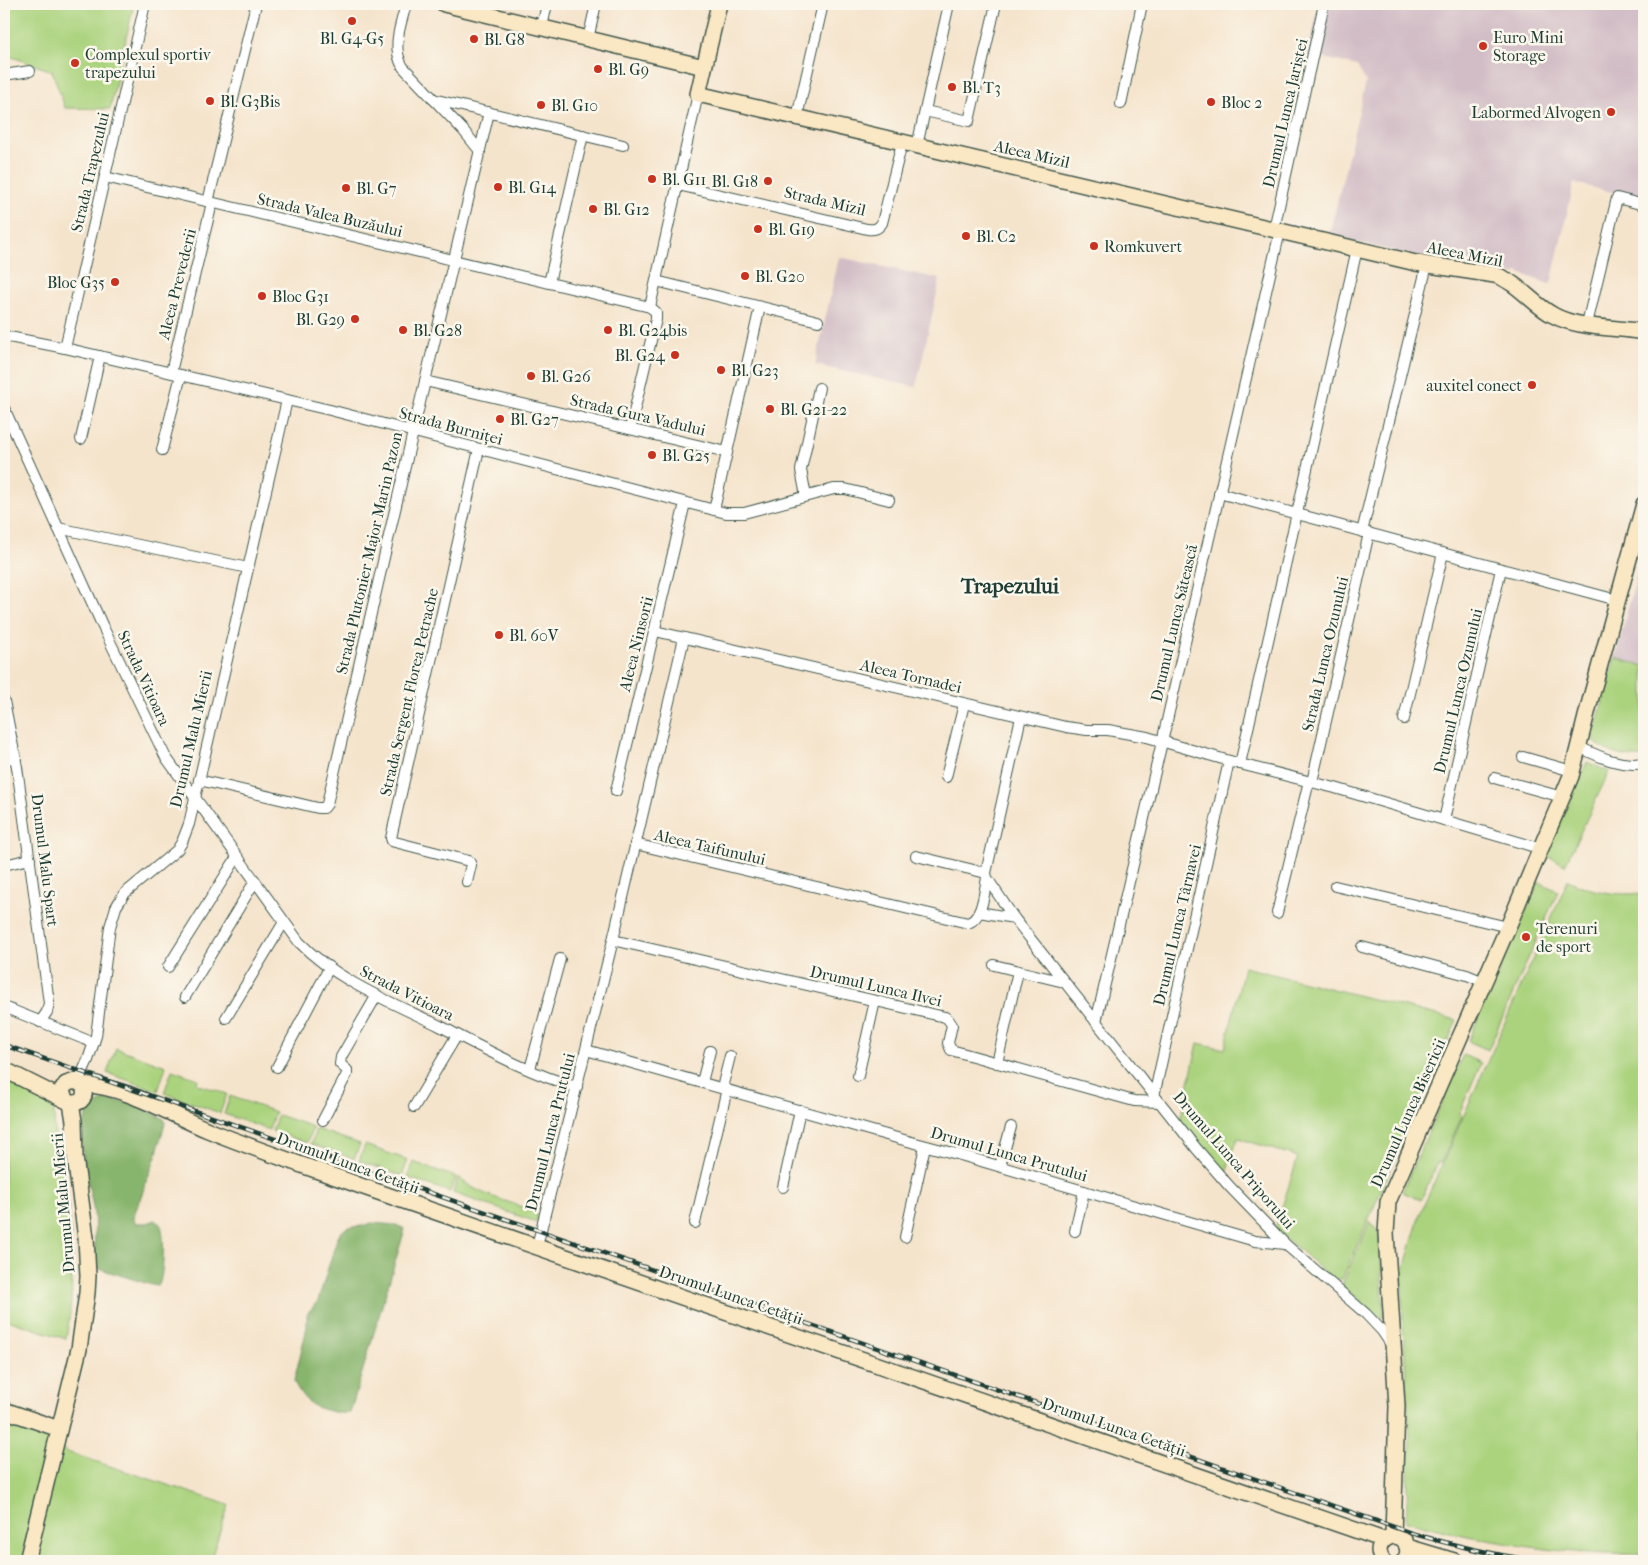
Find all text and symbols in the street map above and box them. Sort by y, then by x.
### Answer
marker: Bl. G4-G5 [346,15,358,27]
place label: Euro Mini Storage [1493,28,1564,65]
place label: Bl. G4-G5 [320,29,384,48]
place label: Bl. G8 [484,30,525,49]
marker: Bl. G8 [468,33,480,45]
street label: Drumul Lunca Jariștei [1259,36,1312,190]
marker: Euro Mini Storage [1477,40,1489,52]
place label: Complexul sportiv trapezului [85,45,212,82]
marker: Complexul sportiv trapezului [69,57,81,69]
place label: Bl. G9 [608,60,649,79]
marker: Bl. G9 [592,63,604,75]
place label: Bl. T3 [962,78,1001,97]
marker: Bl. T3 [946,81,958,93]
place label: Bl. G3Bis [220,92,280,111]
place label: Bloc 2 [1221,93,1263,112]
marker: Bl. G3Bis [204,95,216,107]
place label: Bl. G10 [551,96,598,115]
marker: Bloc 2 [1205,96,1217,108]
marker: Bl. G10 [535,99,547,111]
place label: Labormed Alvogen [1471,103,1602,122]
marker: Labormed Alvogen [1605,106,1617,118]
street label: Strada Trapezului [67,110,113,234]
street label: Aleea Mizil [991,136,1072,172]
place label: Bl. G11 [662,170,706,189]
place label: Bl. G18 [712,172,758,191]
marker: Bl. G11 [646,173,658,185]
marker: Bl. G18 [762,175,774,187]
place label: Bl. G14 [508,178,556,197]
place label: Bl. G7 [356,179,397,198]
marker: Bl. G14 [492,181,504,193]
marker: Bl. G7 [340,182,352,194]
street label: Strada Mizil [782,182,868,220]
street label: Strada Valea Buzăului [255,189,405,241]
place label: Bl. G12 [603,200,650,219]
marker: Bl. G12 [587,203,599,215]
place label: Bl. G19 [768,220,815,239]
marker: Bl. G19 [752,223,764,235]
street label: Aleea Prevederii [154,226,200,343]
place label: Bl. C2 [976,227,1016,246]
marker: Bl. C2 [960,230,972,242]
place label: Romkuvert [1104,237,1182,256]
street label: Aleea Mizil [1424,237,1505,271]
marker: Romkuvert [1088,240,1100,252]
place label: Bl. G20 [755,267,805,286]
marker: Bl. G20 [739,270,751,282]
place label: Bloc G35 [47,273,105,292]
marker: Bloc G35 [109,276,121,288]
place label: Bloc G31 [272,287,329,306]
marker: Bloc G31 [256,290,268,302]
place label: Bl. G29 [296,310,345,329]
marker: Bl. G29 [349,313,361,325]
place label: Bl. G28 [413,321,462,340]
place label: Bl. G24bis [618,321,687,340]
marker: Bl. G28 [397,324,409,336]
marker: Bl. G24bis [602,324,614,336]
place label: Bl. G24 [615,346,666,365]
marker: Bl. G24 [669,349,681,361]
place label: Bl. G23 [731,361,778,380]
marker: Bl. G23 [715,364,727,376]
place label: Bl. G26 [541,367,591,386]
marker: Bl. G26 [525,370,537,382]
place label: auxitel conect [1426,376,1522,395]
marker: auxitel conect [1526,379,1538,391]
street label: Strada Gura Vadului [568,390,708,440]
place label: Bl. G21-22 [780,400,847,419]
street label: Strada Burniței [397,403,505,450]
marker: Bl. G21-22 [764,403,776,415]
place label: Bl. G27 [510,410,559,429]
marker: Bl. G27 [494,413,506,425]
street label: Strada Plutonier Major Marin Pazon [332,429,406,676]
place label: Bl. G25 [662,446,710,465]
marker: Bl. G25 [646,449,658,461]
street label: Drumul Lunca Sătească [1147,542,1202,704]
district label: Trapezului [960,574,1060,598]
street label: Strada Lunca Ozunului [1298,574,1352,733]
street label: Strada Sergent Florea Petrache [376,586,442,798]
street label: Aleea Ninsorii [615,594,657,695]
street label: Drumul Lunca Ozunului [1430,606,1486,775]
place label: Bl. 60V [509,626,559,645]
street label: Strada Vitioara [114,627,175,729]
marker: Bl. 60V [493,629,505,641]
street label: Aleea Tornadei [857,655,964,697]
street label: Drumul Malu Mierii [166,668,216,810]
street label: Drumul Malu Spart [27,792,63,928]
street label: Aleea Taifunului [652,825,768,869]
street label: Drumul Lunca Târnavei [1149,842,1205,1008]
place label: Terenuri de sport [1536,919,1598,956]
marker: Terenuri de sport [1520,931,1532,943]
street label: Strada Vitioara [357,961,458,1025]
street label: Drumul Lunca Ilvei [808,962,944,1010]
street label: Drumul Lunca Bisericii [1367,1035,1450,1190]
street label: Drumul Lunca Prutului [521,1051,579,1213]
street label: Drumul Lunca Priporului [1169,1087,1299,1233]
street label: Drumul Lunca Prutului [928,1122,1090,1186]
street label: Drumul Lunca Cetății [273,1128,422,1199]
street label: Drumul Malu Mierii [47,1132,79,1274]
street label: Drumul Lunca Cetății [656,1261,806,1330]
street label: Drumul Lunca Cetății [1039,1393,1189,1462]

